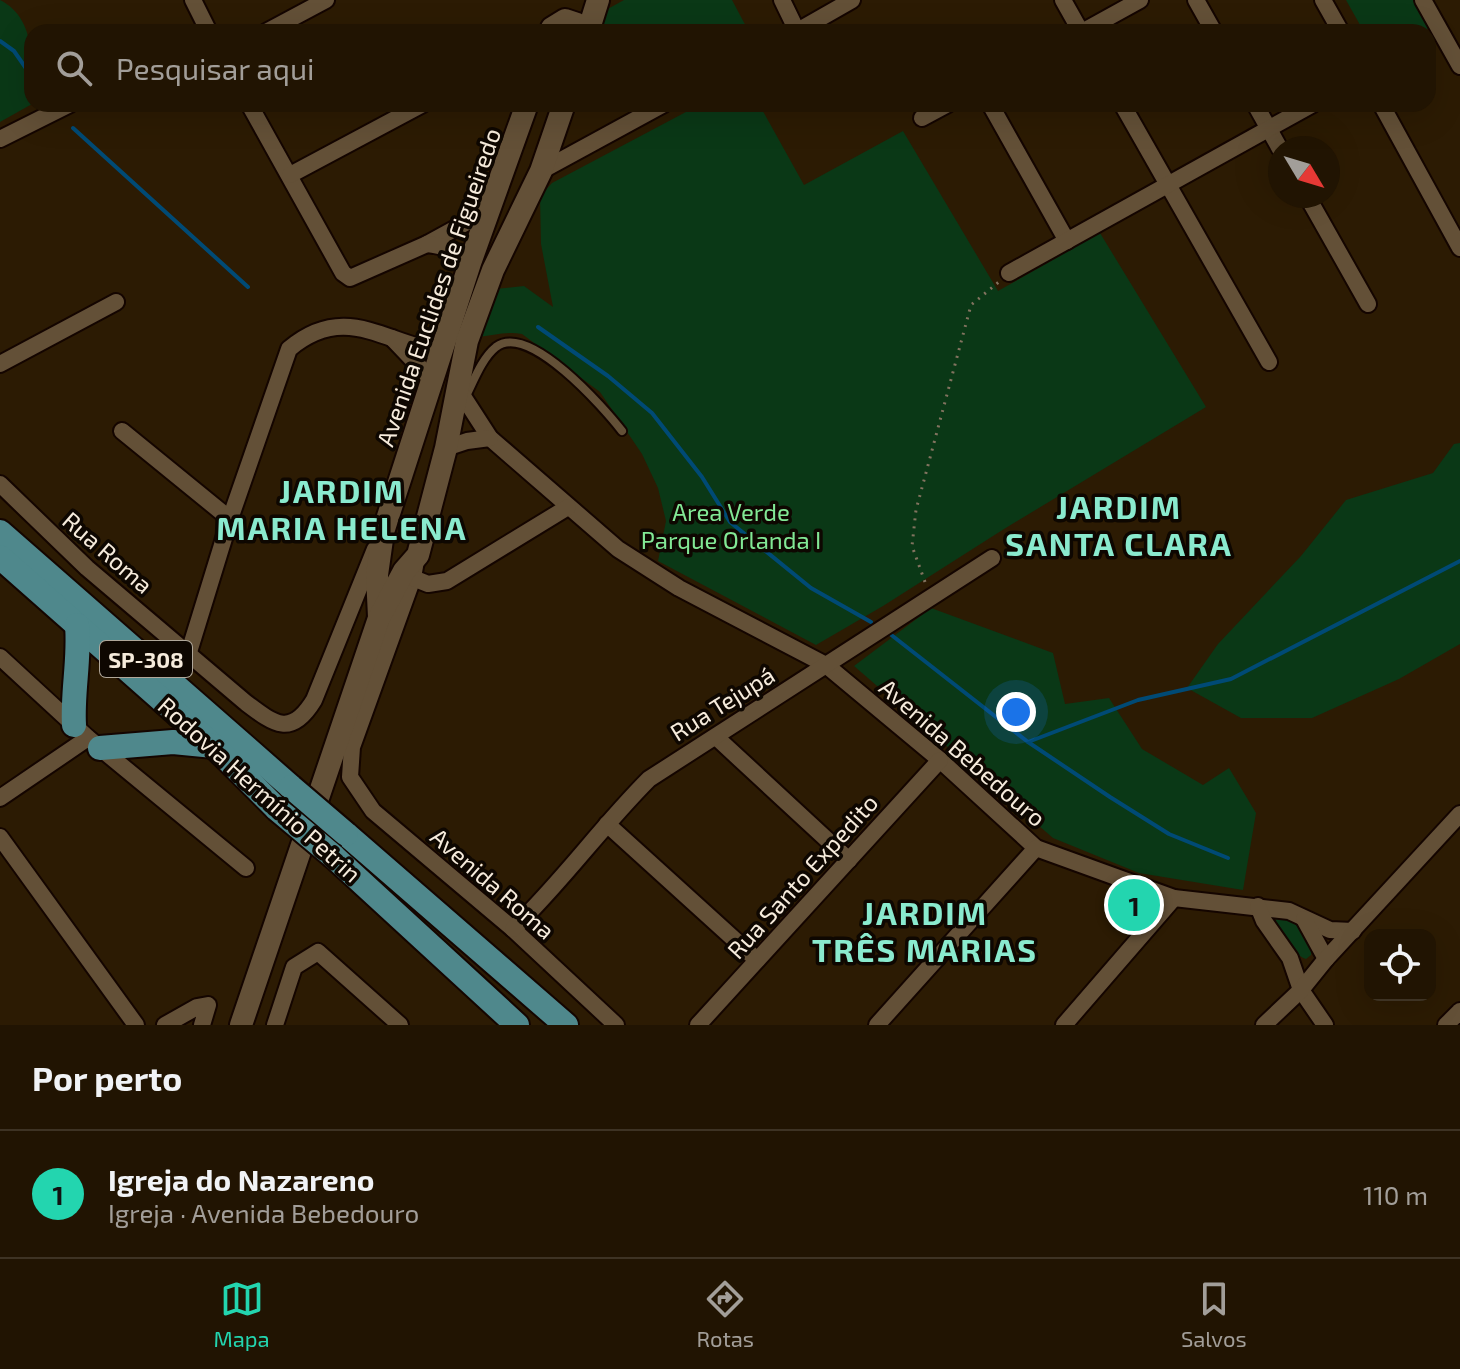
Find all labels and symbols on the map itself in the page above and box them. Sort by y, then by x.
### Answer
street label: Avenida Euclides de Figueiredo [370,124,506,450]
north arrow [1268,136,1340,208]
district label: JARDIM MARIA HELENA [216,471,468,546]
district label: JARDIM SANTA CLARA [1005,487,1233,562]
park label: Area Verde Parque Orlanda I [641,497,821,554]
street label: Rua Roma [57,505,159,599]
road number: SP-308 [100,641,192,677]
street label: Rua Tejupá [665,660,779,746]
street label: Avenida Bebedouro [874,672,1052,832]
street label: Rodovia Hermínio Petrin [153,690,367,888]
your location [996,692,1036,732]
street label: Rua Santo Expedito [721,788,883,964]
street label: Avenida Roma [425,821,561,945]
pin: 1 [1108,875,1160,935]
district label: JARDIM TRÊS MARIAS [812,893,1038,968]

